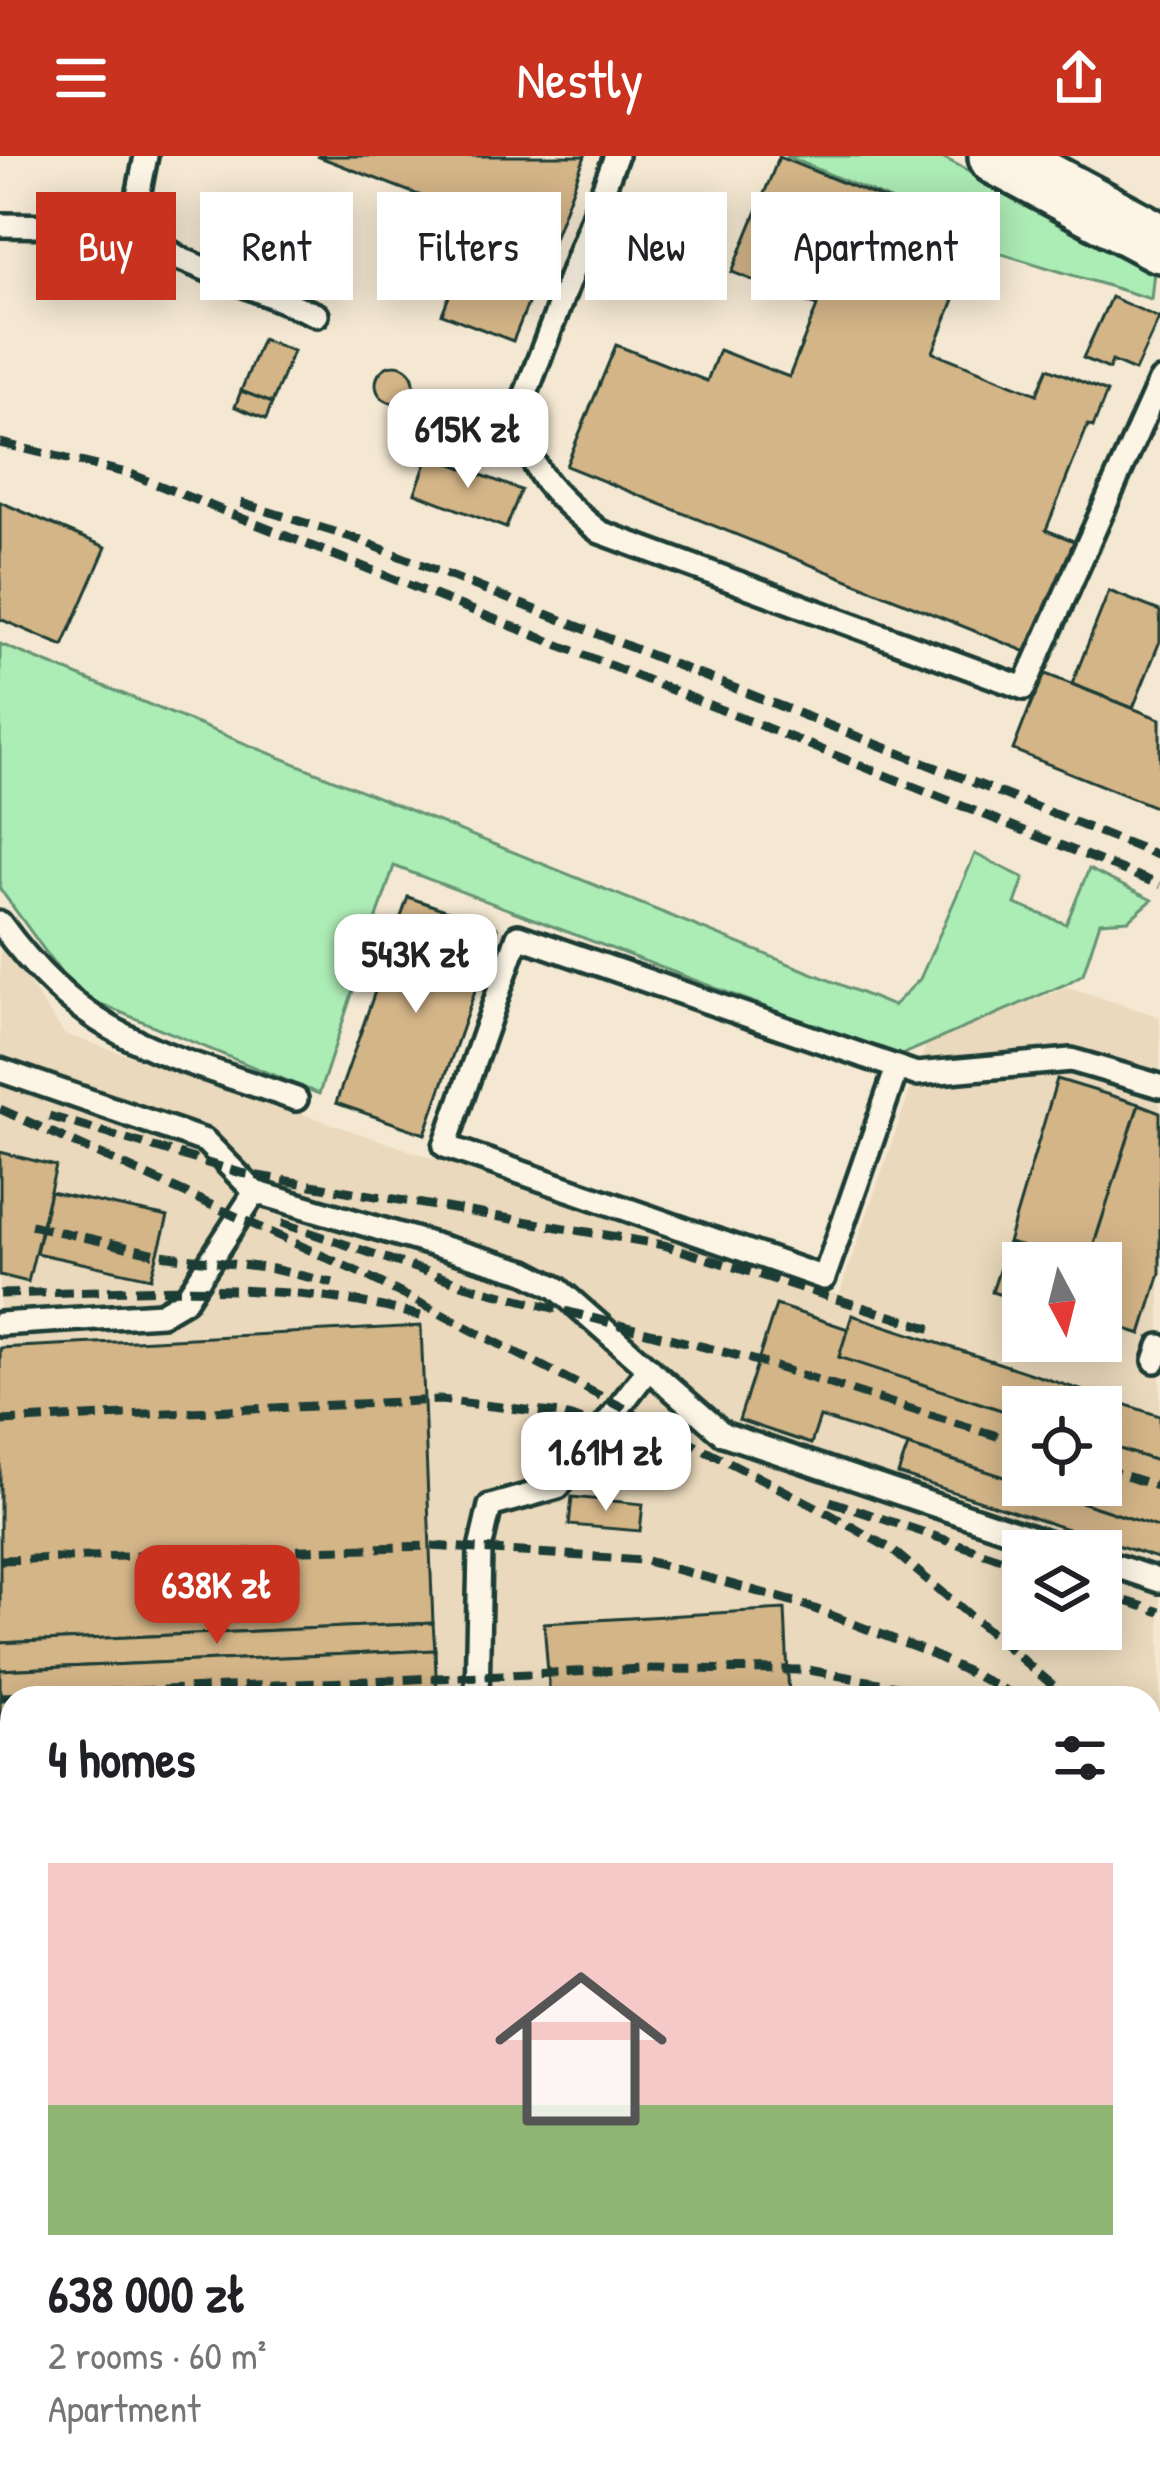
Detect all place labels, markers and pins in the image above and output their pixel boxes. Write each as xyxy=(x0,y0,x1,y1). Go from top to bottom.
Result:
pin: 615K zł xyxy=(357,389,579,491)
pin: 543K zł xyxy=(305,914,527,1016)
pin: 1.61M zł xyxy=(482,1412,730,1514)
pin: 638K zł xyxy=(106,1545,328,1647)

